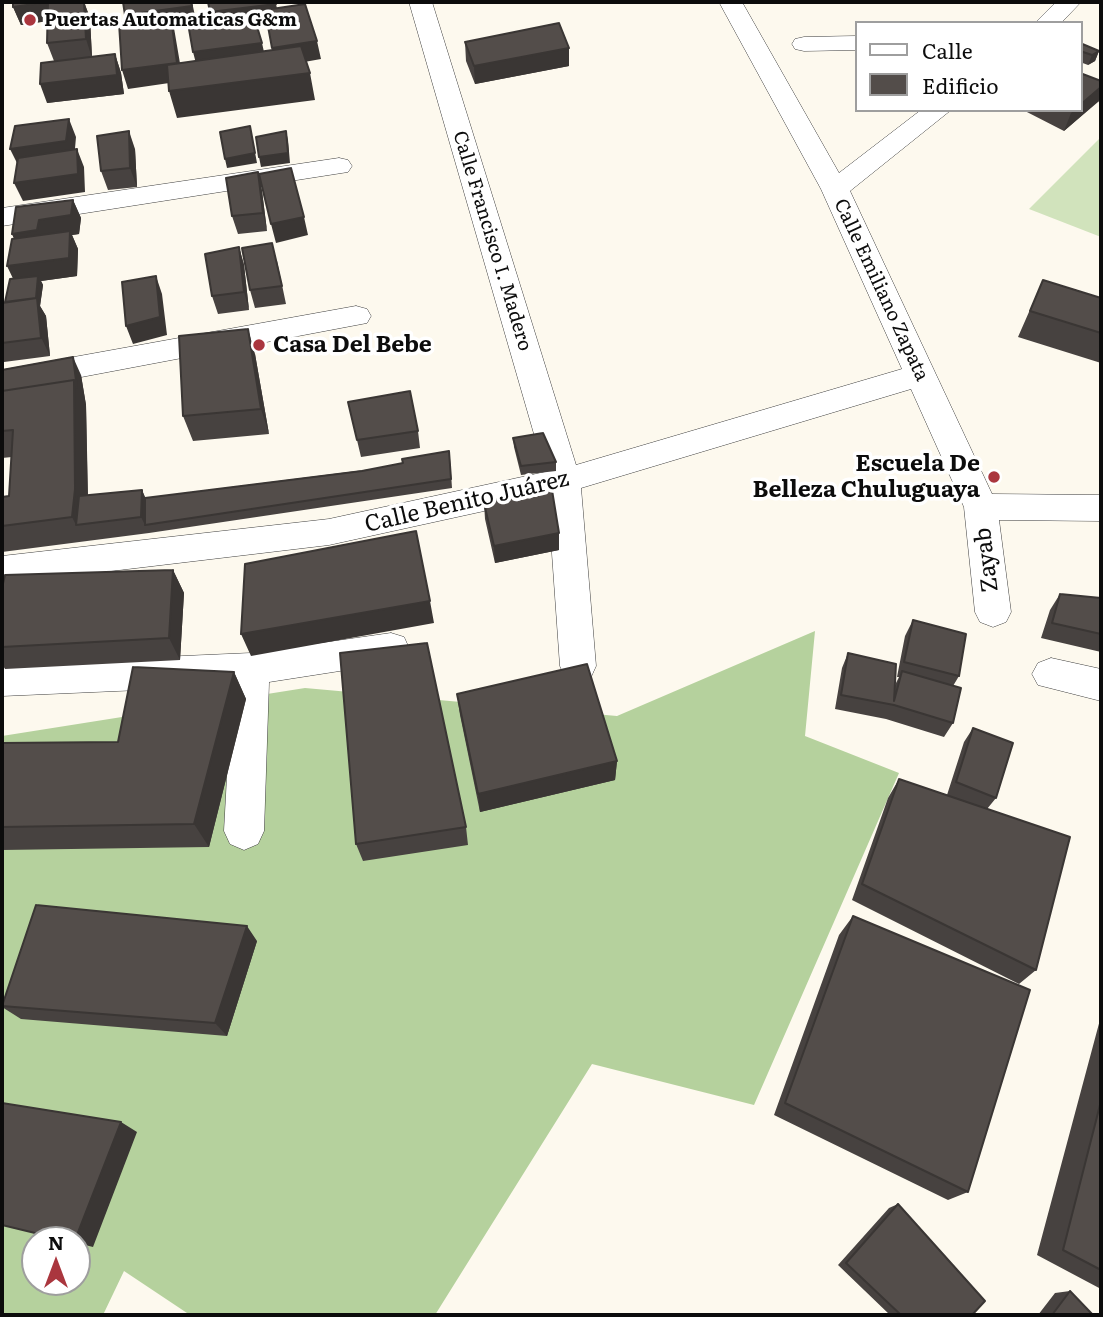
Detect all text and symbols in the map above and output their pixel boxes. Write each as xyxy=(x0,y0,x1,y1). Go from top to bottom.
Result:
place label: Puertas Automaticas G&m xyxy=(44,9,297,31)
marker: Puertas Automaticas G&m xyxy=(22,12,38,28)
legend xyxy=(855,21,1082,112)
text: Calle xyxy=(922,34,973,65)
text: Edificio xyxy=(922,69,998,100)
street label: Calle Francisco I. Madero xyxy=(448,128,536,354)
street label: Calle Emiliano Zapata xyxy=(829,195,933,385)
place label: Casa Del Bebe xyxy=(273,331,432,359)
marker: Casa Del Bebe xyxy=(251,337,267,353)
place label: Escuela De Belleza Chuluguaya xyxy=(753,450,980,504)
street label: Calle Benito Juárez xyxy=(362,465,572,539)
marker: Escuela De Belleza Chuluguaya xyxy=(986,469,1002,485)
street label: Zayab xyxy=(969,526,1005,594)
north arrow xyxy=(21,1226,91,1296)
text: N xyxy=(48,1228,64,1256)

